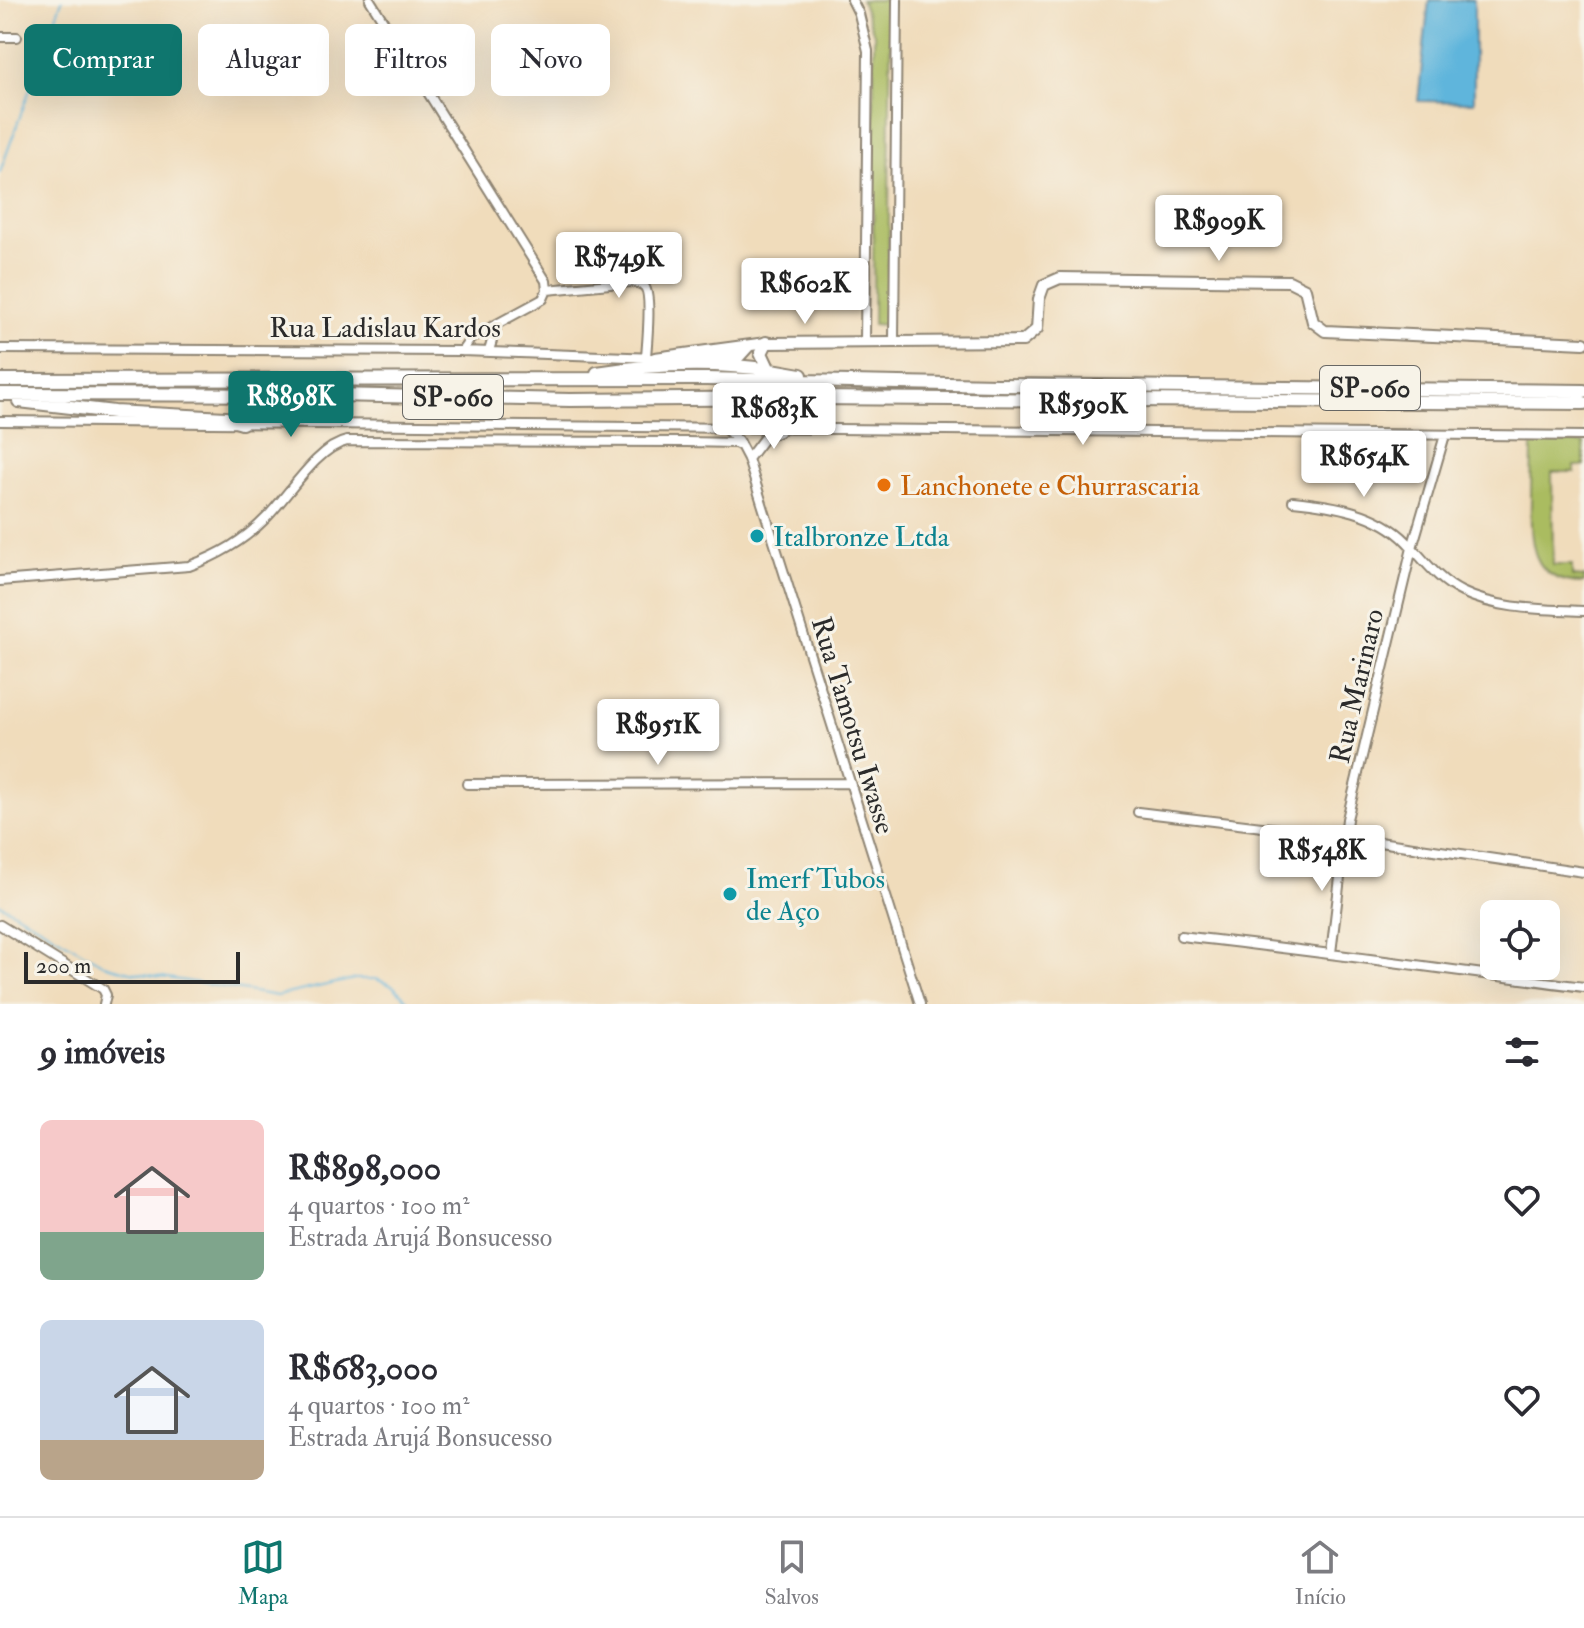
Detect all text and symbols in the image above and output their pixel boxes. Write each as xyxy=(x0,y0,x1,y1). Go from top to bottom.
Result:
chip: Comprar xyxy=(24,24,182,96)
chip: Alugar xyxy=(198,24,329,96)
chip: Filtros xyxy=(345,24,475,96)
chip: Novo xyxy=(491,24,610,96)
pin: R$909K xyxy=(1154,195,1284,263)
text: R$909K xyxy=(1173,205,1265,237)
pin: R$749K xyxy=(554,232,684,300)
text: R$749K xyxy=(574,242,664,274)
pin: R$602K xyxy=(740,258,870,326)
text: R$602K xyxy=(759,268,851,300)
street label: Rua Ladislau Kardos xyxy=(269,311,501,346)
road number: SP-060 xyxy=(1320,366,1420,410)
pin: R$898K xyxy=(226,371,356,439)
road number: SP-060 xyxy=(403,375,503,419)
pin: R$590K xyxy=(1018,379,1148,447)
text: R$898K xyxy=(246,381,336,413)
pin: R$683K xyxy=(709,383,839,451)
text: R$590K xyxy=(1038,389,1128,421)
text: R$683K xyxy=(731,393,817,425)
pin: R$654K xyxy=(1299,431,1429,499)
text: R$654K xyxy=(1319,441,1409,473)
place label: Lanchonete e Churrascaria xyxy=(900,469,1200,504)
marker: Lanchonete e Churrascaria xyxy=(875,476,893,494)
place label: Italbronze Ltda xyxy=(773,520,950,555)
marker: Italbronze Ltda xyxy=(748,527,766,545)
street label: Rua Marinaro xyxy=(1323,606,1392,767)
street label: Rua Tamotsu Iwasse xyxy=(803,613,902,839)
pin: R$951K xyxy=(593,699,723,767)
text: R$951K xyxy=(615,709,701,741)
pin: R$548K xyxy=(1257,825,1387,893)
text: R$548K xyxy=(1278,835,1366,867)
place label: Imerf Tubos de Aço xyxy=(746,862,885,929)
marker: Imerf Tubos de Aço xyxy=(721,885,739,903)
map controls xyxy=(1480,900,1560,980)
button: locate xyxy=(1480,900,1560,980)
scale bar xyxy=(24,948,240,984)
text: 200 m xyxy=(36,952,91,980)
icon: filters xyxy=(1500,1030,1544,1074)
text: 9 imóveis xyxy=(40,1031,165,1074)
text: R$898,000 xyxy=(288,1147,441,1190)
icon: home xyxy=(104,1152,200,1248)
icon: heart xyxy=(1500,1178,1544,1222)
text: 4 quartos · 100 m² xyxy=(288,1190,469,1222)
text: Estrada Arujá Bonsucesso xyxy=(288,1222,552,1254)
text: R$683,000 xyxy=(288,1347,438,1390)
icon: home xyxy=(104,1352,200,1448)
icon: heart xyxy=(1500,1378,1544,1422)
text: 4 quartos · 100 m² xyxy=(288,1390,469,1422)
text: Estrada Arujá Bonsucesso xyxy=(288,1422,552,1454)
tab: Mapa xyxy=(238,1535,288,1611)
tab: Salvos xyxy=(764,1535,819,1611)
tab: Início xyxy=(1295,1535,1346,1611)

